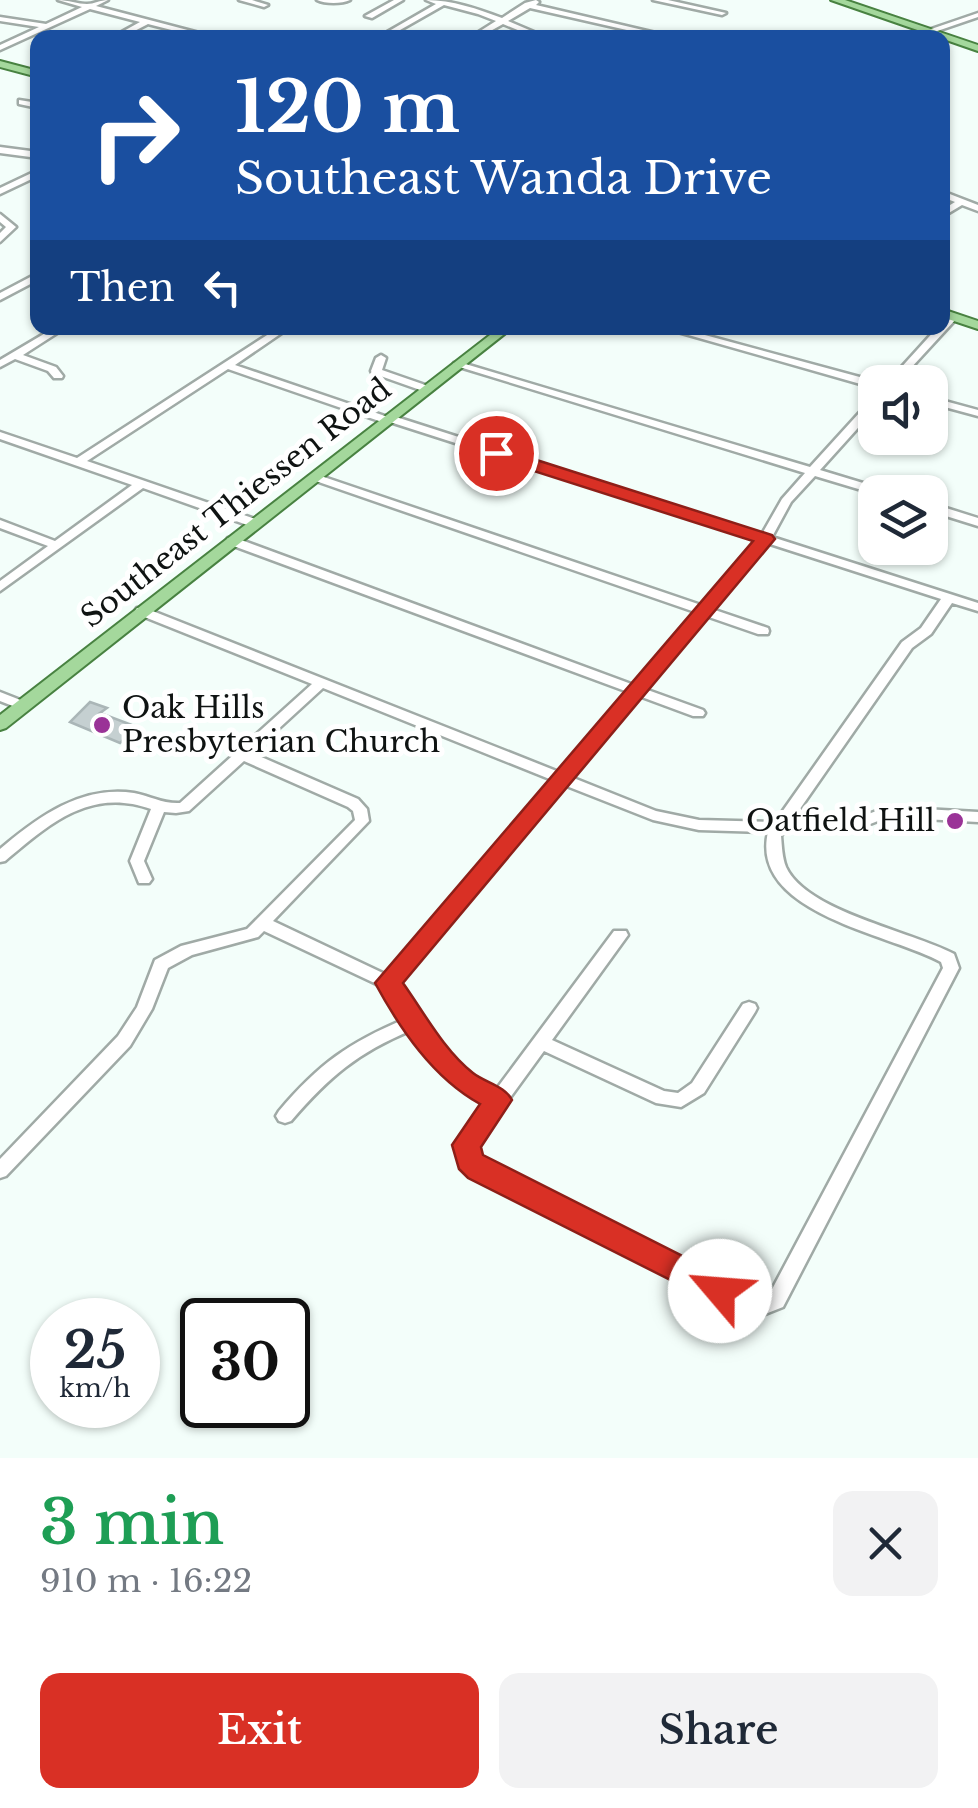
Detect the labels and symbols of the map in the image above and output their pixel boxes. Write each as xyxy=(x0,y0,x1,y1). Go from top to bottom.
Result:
street label: Southeast Thiessen Road xyxy=(73,370,398,635)
pin xyxy=(454,411,539,496)
place label: Oak Hills Presbyterian Church xyxy=(122,689,440,760)
marker: Oak Hills Presbyterian Church xyxy=(91,714,113,736)
place label: Oatfield Hill xyxy=(746,802,935,839)
marker: Oatfield Hill xyxy=(944,810,966,832)
position arrow xyxy=(668,1239,772,1343)
speed limit sign: 30 xyxy=(180,1298,310,1428)

